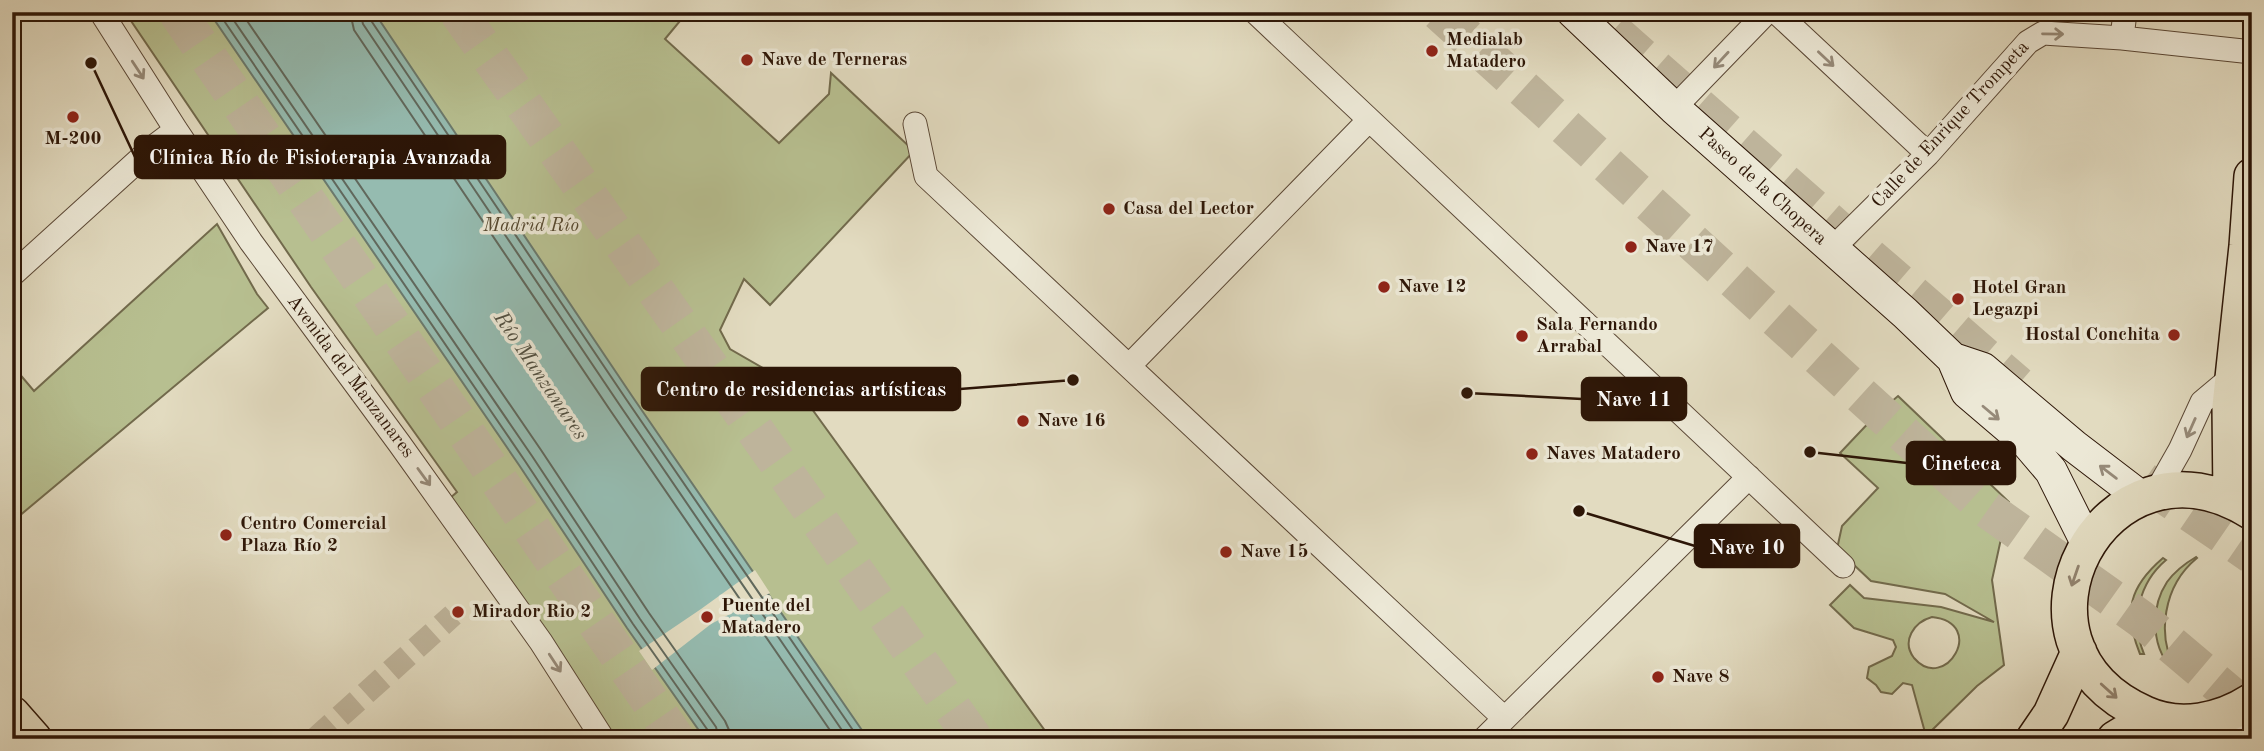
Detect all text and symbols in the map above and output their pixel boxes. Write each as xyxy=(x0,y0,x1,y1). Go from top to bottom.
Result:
one-way arrow xyxy=(2041,27,2064,41)
place label: Medialab Matadero xyxy=(1446,31,1526,72)
street label: Calle de Enrique Trompeta xyxy=(1869,37,2034,212)
marker: Medialab Matadero xyxy=(1424,43,1440,59)
place label: Nave de Terneras xyxy=(761,51,907,70)
one-way arrow xyxy=(1817,51,1835,67)
marker: Nave de Terneras xyxy=(739,52,755,68)
one-way arrow xyxy=(1712,52,1729,69)
one-way arrow xyxy=(131,59,145,79)
marker: M-200 xyxy=(65,109,81,125)
street label: Paseo de la Chopera xyxy=(1694,125,1830,250)
place label: M-200 xyxy=(44,130,102,149)
callout: Clínica Río de Fisioterapia Avanzada xyxy=(135,136,505,178)
text: Clínica Río de Fisioterapia Avanzada xyxy=(149,148,492,169)
place label: Casa del Lector xyxy=(1123,200,1254,219)
marker: Casa del Lector xyxy=(1101,201,1117,217)
park label: Madrid Río xyxy=(482,217,579,236)
place label: Nave 17 xyxy=(1645,238,1714,257)
marker: Nave 17 xyxy=(1623,239,1639,255)
place label: Nave 12 xyxy=(1398,278,1467,297)
marker: Nave 12 xyxy=(1376,279,1392,295)
place label: Hotel Gran Legazpi xyxy=(1972,279,2066,320)
marker: Hotel Gran Legazpi xyxy=(1950,291,1966,307)
street label: Avenida del Manzanares xyxy=(283,292,417,462)
water label: Río Manzanares xyxy=(489,307,591,444)
place label: Sala Fernando Arrabal xyxy=(1536,316,1658,357)
place label: Hostal Conchita xyxy=(2024,326,2160,345)
marker: Hostal Conchita xyxy=(2166,327,2182,343)
marker: Sala Fernando Arrabal xyxy=(1514,328,1530,344)
callout: Centro de residencias artísticas xyxy=(642,368,960,410)
callout: Nave 11 xyxy=(1582,378,1686,420)
text: Centro de residencias artísticas xyxy=(656,380,946,401)
text: Nave 11 xyxy=(1596,390,1672,411)
one-way arrow xyxy=(1982,405,2000,421)
place label: Nave 16 xyxy=(1037,412,1106,431)
marker: Nave 16 xyxy=(1015,413,1031,429)
one-way arrow xyxy=(2184,416,2197,438)
callout: Cineteca xyxy=(1907,442,2015,484)
place label: Naves Matadero xyxy=(1546,445,1681,464)
marker: Naves Matadero xyxy=(1524,446,1540,462)
text: Cineteca xyxy=(1921,454,2001,475)
one-way arrow xyxy=(2099,465,2118,480)
one-way arrow xyxy=(417,467,431,486)
place label: Centro Comercial Plaza Río 2 xyxy=(240,515,387,556)
callout: Nave 10 xyxy=(1695,525,1799,567)
marker: Centro Comercial Plaza Río 2 xyxy=(218,527,234,543)
text: Nave 10 xyxy=(1709,538,1785,559)
place label: Nave 15 xyxy=(1240,543,1309,562)
marker: Nave 15 xyxy=(1218,544,1234,560)
one-way arrow xyxy=(2067,564,2080,586)
place label: Puente del Matadero xyxy=(721,597,811,638)
place label: Mirador Rio 2 xyxy=(472,603,591,622)
marker: Mirador Rio 2 xyxy=(450,604,466,620)
marker: Puente del Matadero xyxy=(699,609,715,625)
one-way arrow xyxy=(548,653,562,672)
place label: Nave 8 xyxy=(1672,668,1730,687)
marker: Nave 8 xyxy=(1650,669,1666,685)
one-way arrow xyxy=(2100,683,2118,699)

